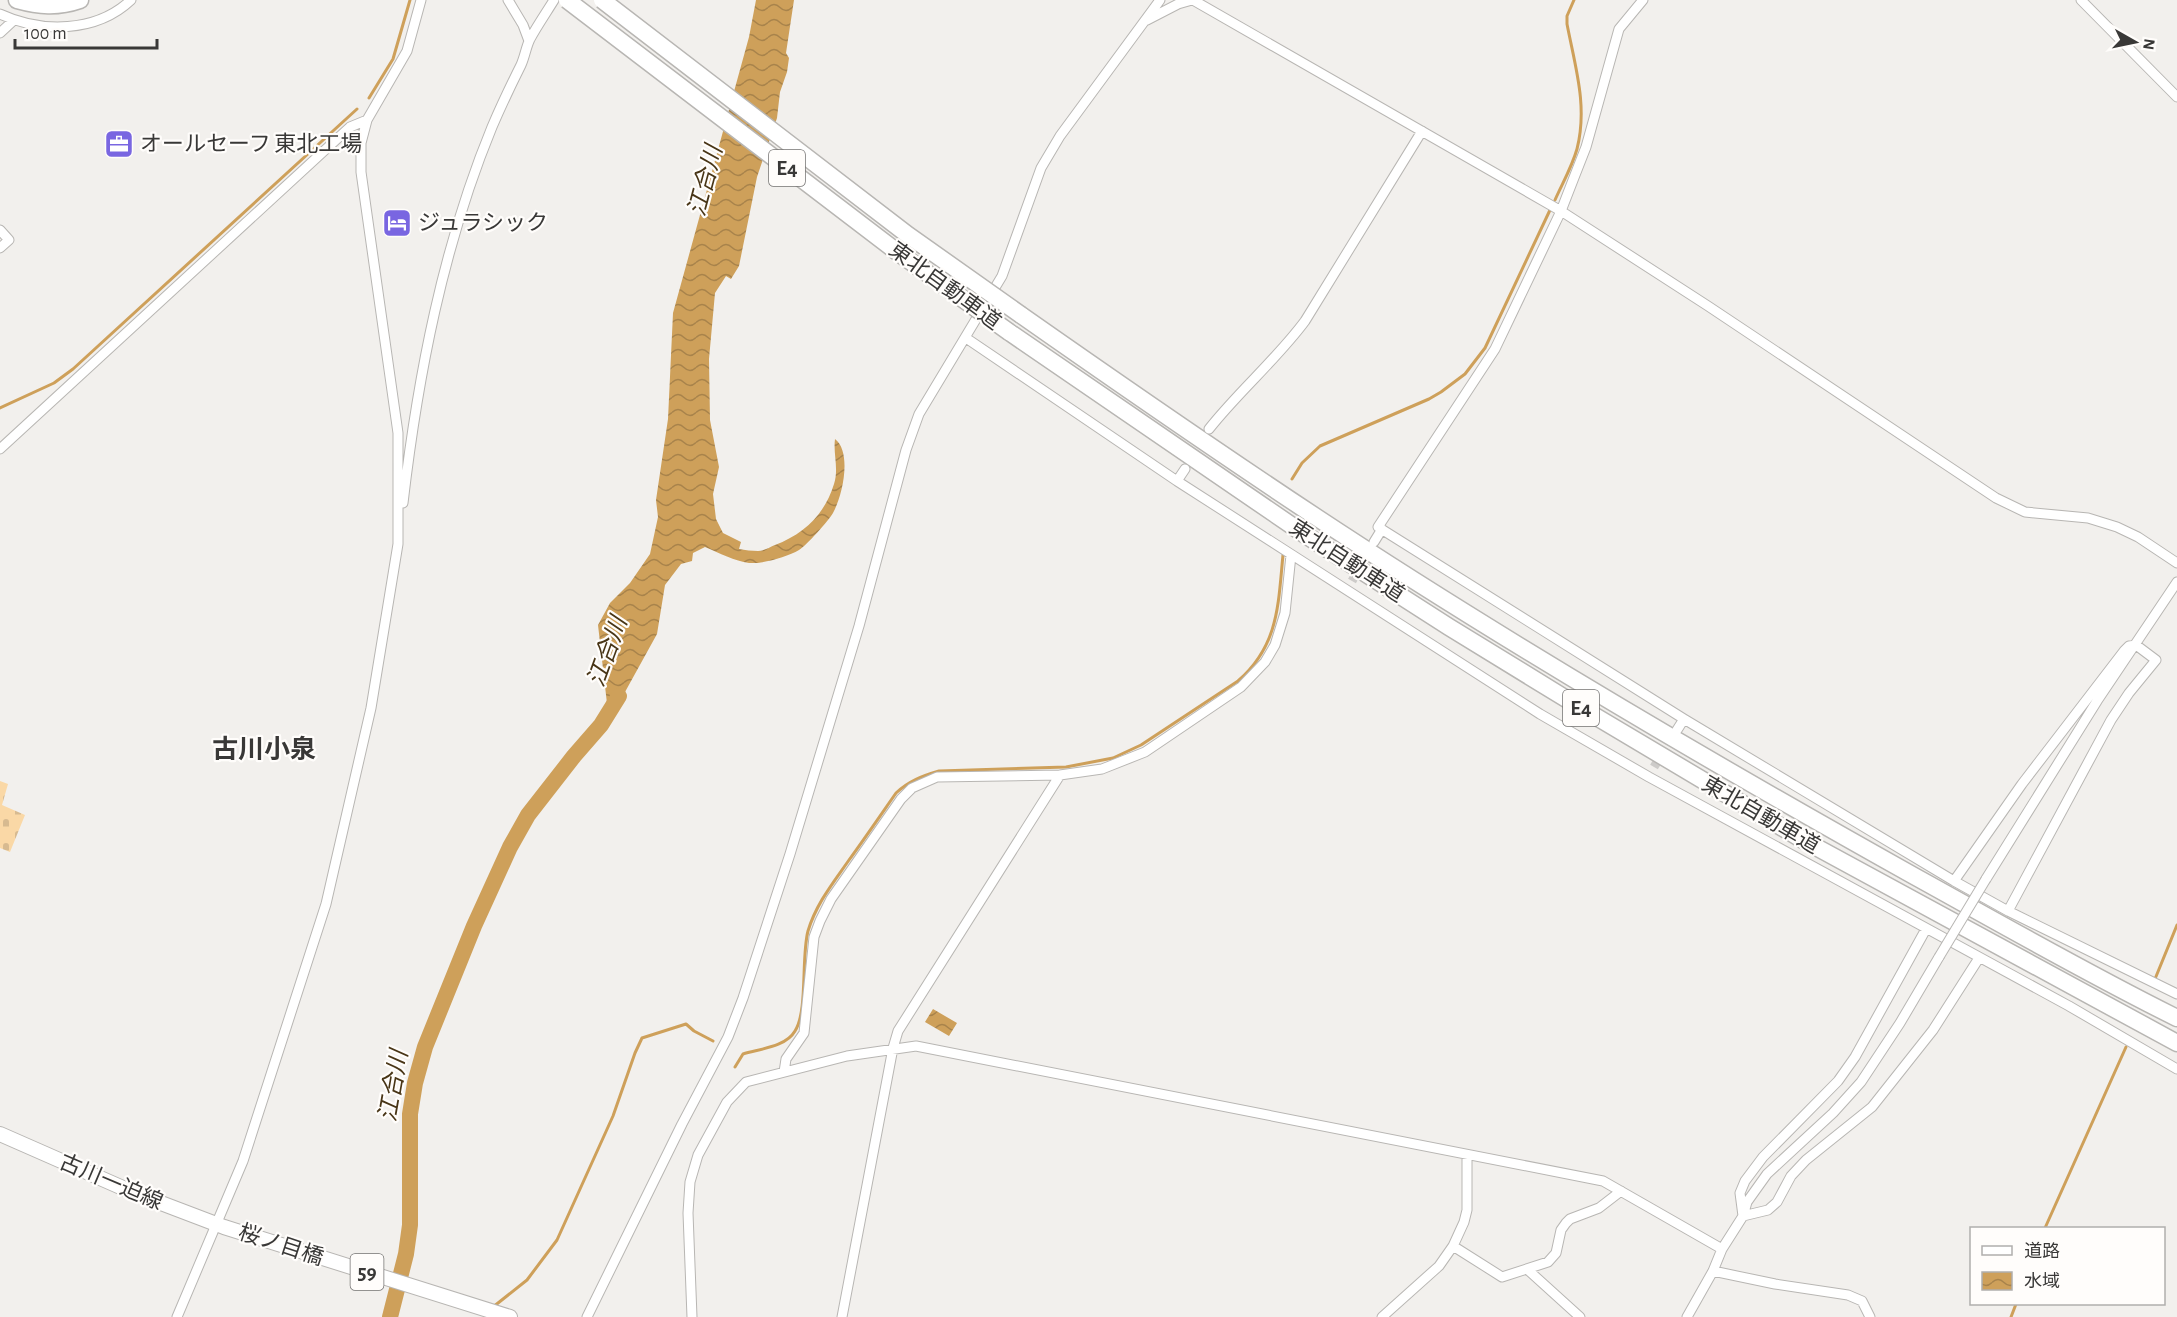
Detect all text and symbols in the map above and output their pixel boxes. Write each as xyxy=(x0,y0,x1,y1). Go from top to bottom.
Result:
scale bar xyxy=(15,12,158,50)
north arrow xyxy=(2105,12,2165,72)
text: 100 m xyxy=(24,25,67,43)
text: N xyxy=(2140,37,2158,51)
office icon: オールセーフ 東北工場 xyxy=(103,128,135,160)
place label: オールセーフ 東北工場 xyxy=(140,132,362,155)
water label: 江合川 xyxy=(683,140,728,219)
road number: E4 xyxy=(769,150,805,186)
hotel icon: ジュラシック xyxy=(381,207,413,239)
place label: ジュラシック xyxy=(418,212,548,234)
street label: 東北自動車道 xyxy=(885,237,1005,334)
street label: 東北自動車道 xyxy=(1286,515,1409,606)
water label: 江合川 xyxy=(583,611,633,690)
road number: E4 xyxy=(1563,690,1599,726)
district label: 古川小泉 xyxy=(212,735,316,763)
street label: 東北自動車道 xyxy=(1698,772,1824,858)
water label: 江合川 xyxy=(374,1045,413,1124)
street label: 古川一迫線 xyxy=(56,1149,166,1214)
street label: 桜ノ目橋 xyxy=(236,1220,327,1269)
legend xyxy=(1970,1227,2165,1305)
text: 道路 xyxy=(2024,1241,2060,1261)
road number: 59 xyxy=(350,1254,384,1290)
text: 水域 xyxy=(2024,1272,2060,1291)

